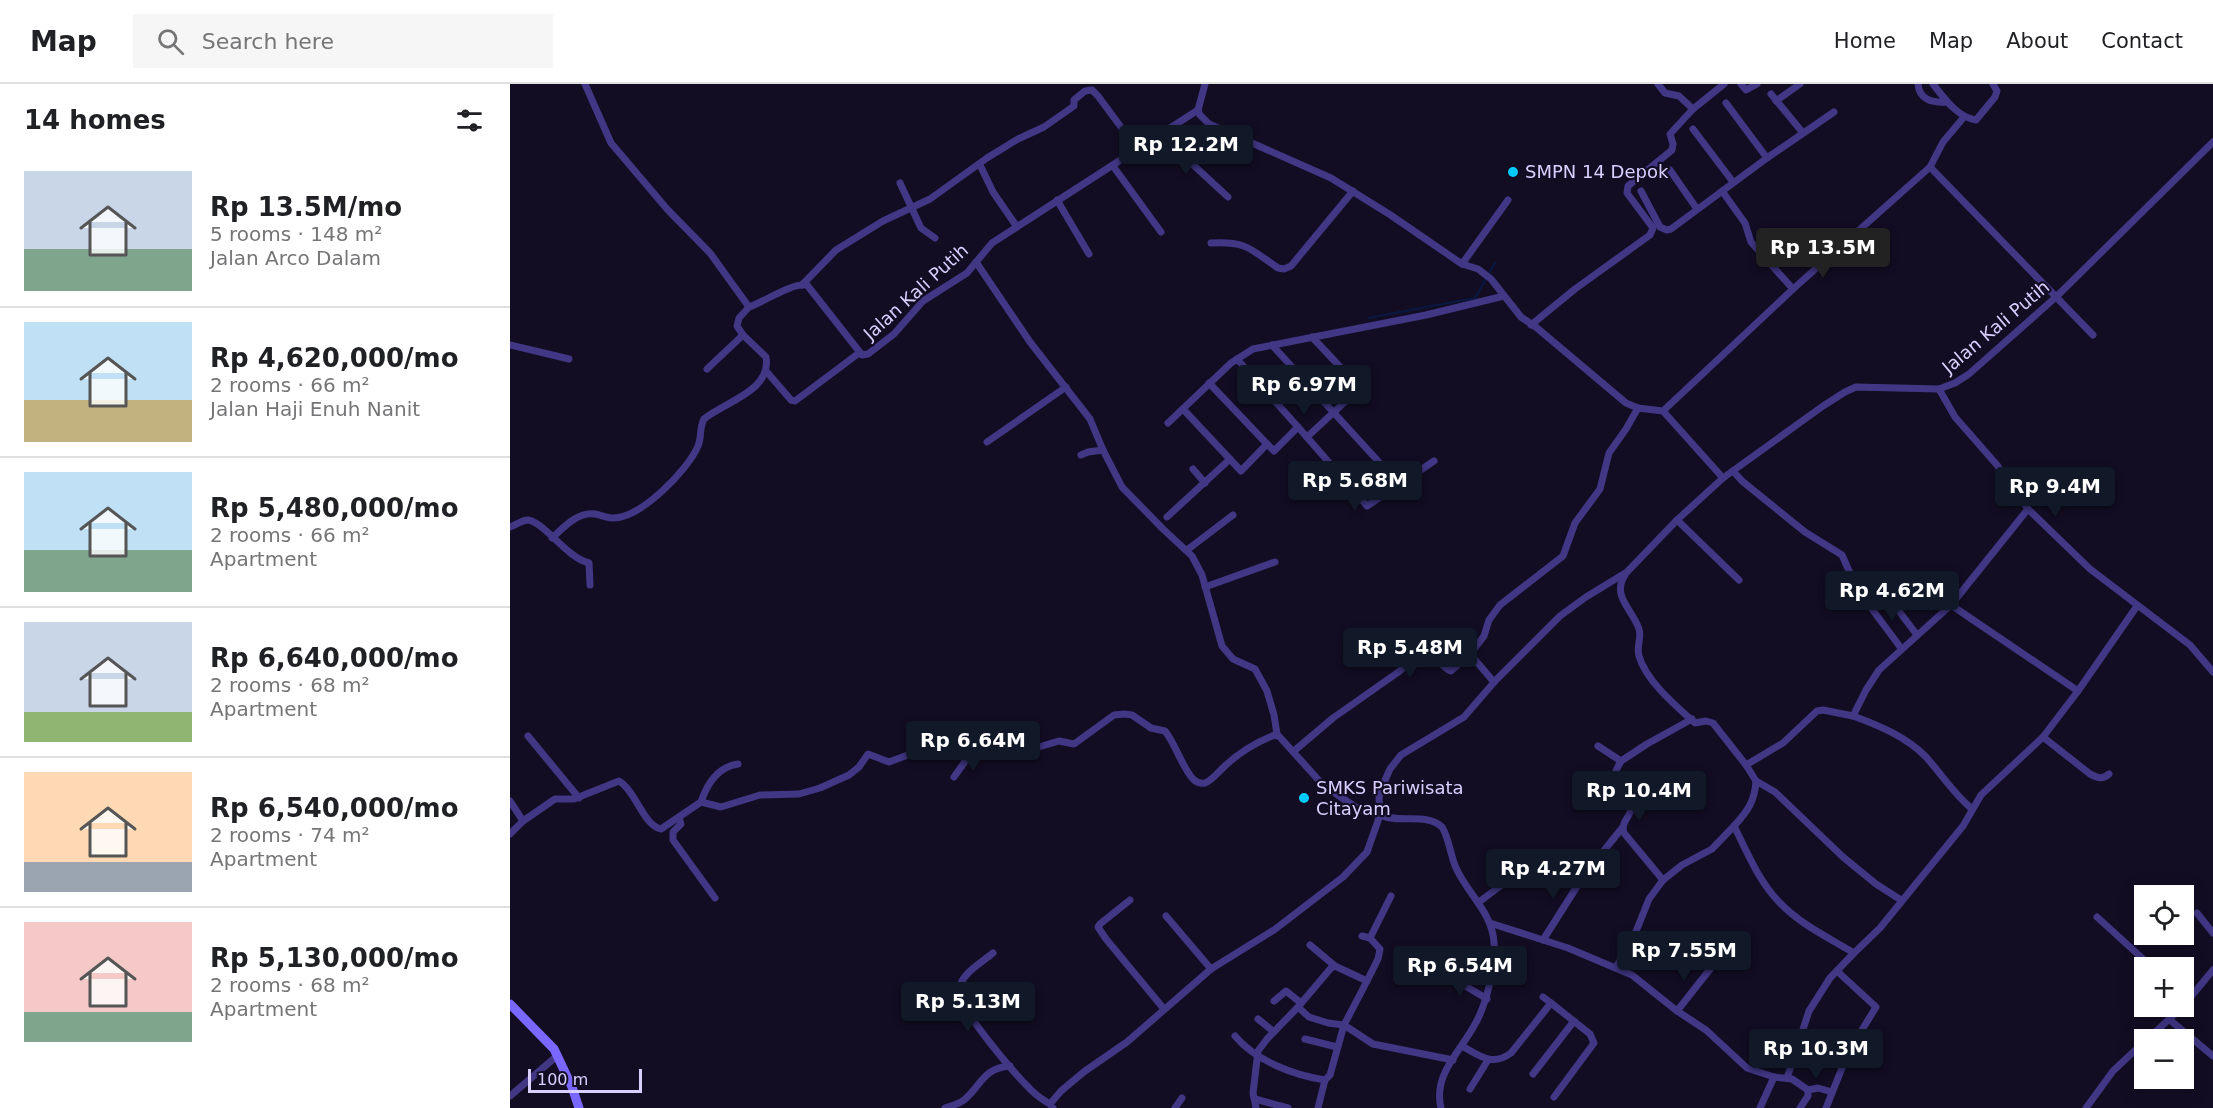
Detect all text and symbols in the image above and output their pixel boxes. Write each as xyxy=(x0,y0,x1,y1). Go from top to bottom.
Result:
search box xyxy=(133,14,553,68)
text: Map xyxy=(30,25,97,58)
icon: search xyxy=(154,25,187,58)
text: Search here xyxy=(202,29,334,54)
text: Home xyxy=(1834,29,1896,53)
text: Map xyxy=(1929,29,1973,53)
text: About xyxy=(2006,29,2068,53)
text: Contact xyxy=(2101,29,2183,53)
icon: filters xyxy=(453,104,486,137)
text: 14 homes xyxy=(24,105,166,135)
pin: Rp 12.2M xyxy=(1124,125,1248,176)
text: Rp 12.2M xyxy=(1133,132,1239,156)
place label: SMPN 14 Depok xyxy=(1525,161,1669,182)
marker: SMPN 14 Depok xyxy=(1506,165,1520,179)
text: Rp 13.5M/mo xyxy=(210,192,402,222)
icon: home xyxy=(72,195,144,267)
text: 5 rooms · 148 m² xyxy=(210,222,382,246)
pin: Rp 13.5M xyxy=(1761,228,1885,279)
text: Rp 13.5M xyxy=(1770,235,1876,259)
street label: Jalan Kali Putih xyxy=(858,239,972,345)
text: Jalan Arco Dalam xyxy=(210,246,381,270)
street label: Jalan Kali Putih xyxy=(1937,276,2053,378)
text: Rp 4,620,000/mo xyxy=(210,343,459,373)
icon: home xyxy=(72,346,144,418)
pin: Rp 6.97M xyxy=(1242,365,1366,416)
text: Rp 6.97M xyxy=(1251,372,1357,396)
text: 2 rooms · 66 m² xyxy=(210,373,370,397)
text: Jalan Haji Enuh Nanit xyxy=(210,397,420,421)
pin: Rp 5.68M xyxy=(1293,461,1417,512)
pin: Rp 9.4M xyxy=(2000,467,2110,518)
text: Rp 5.68M xyxy=(1302,468,1408,492)
text: Rp 9.4M xyxy=(2009,474,2101,498)
text: Rp 5,480,000/mo xyxy=(210,493,459,523)
icon: home xyxy=(72,496,144,568)
text: 2 rooms · 66 m² xyxy=(210,523,370,547)
text: Apartment xyxy=(210,547,317,571)
pin: Rp 4.62M xyxy=(1830,571,1954,622)
text: Rp 4.62M xyxy=(1839,578,1945,602)
pin: Rp 5.48M xyxy=(1348,628,1472,679)
text: Rp 5.48M xyxy=(1357,635,1463,659)
text: Rp 6,640,000/mo xyxy=(210,643,459,673)
icon: home xyxy=(72,646,144,718)
text: 2 rooms · 68 m² xyxy=(210,673,370,697)
text: Apartment xyxy=(210,697,317,721)
pin: Rp 6.64M xyxy=(911,721,1035,772)
text: Rp 6.64M xyxy=(920,728,1026,752)
pin: Rp 10.4M xyxy=(1577,771,1701,822)
place label: SMKS Pariwisata Citayam xyxy=(1316,777,1464,819)
text: Rp 10.4M xyxy=(1586,778,1692,802)
marker: SMKS Pariwisata Citayam xyxy=(1297,791,1311,805)
text: Rp 6,540,000/mo xyxy=(210,793,459,823)
icon: home xyxy=(72,796,144,868)
text: 2 rooms · 74 m² xyxy=(210,823,370,847)
text: Apartment xyxy=(210,847,317,871)
pin: Rp 4.27M xyxy=(1491,849,1615,900)
text: Rp 4.27M xyxy=(1500,856,1606,880)
map controls xyxy=(2134,885,2194,1089)
button: locate xyxy=(2134,885,2194,945)
pin: Rp 7.55M xyxy=(1622,931,1746,982)
text: Rp 7.55M xyxy=(1631,938,1737,962)
text: Rp 5,130,000/mo xyxy=(210,943,459,973)
icon: home xyxy=(72,946,144,1018)
pin: Rp 6.54M xyxy=(1398,946,1522,997)
text: Rp 6.54M xyxy=(1407,953,1513,977)
button: + xyxy=(2134,957,2194,1017)
text: 2 rooms · 68 m² xyxy=(210,973,370,997)
pin: Rp 5.13M xyxy=(906,982,1030,1033)
text: Rp 5.13M xyxy=(915,989,1021,1013)
text: Apartment xyxy=(210,997,317,1021)
pin: Rp 10.3M xyxy=(1754,1029,1878,1080)
button: − xyxy=(2134,1029,2194,1089)
text: Rp 10.3M xyxy=(1763,1036,1869,1060)
scale bar xyxy=(528,1066,642,1094)
text: 100 m xyxy=(537,1070,588,1089)

